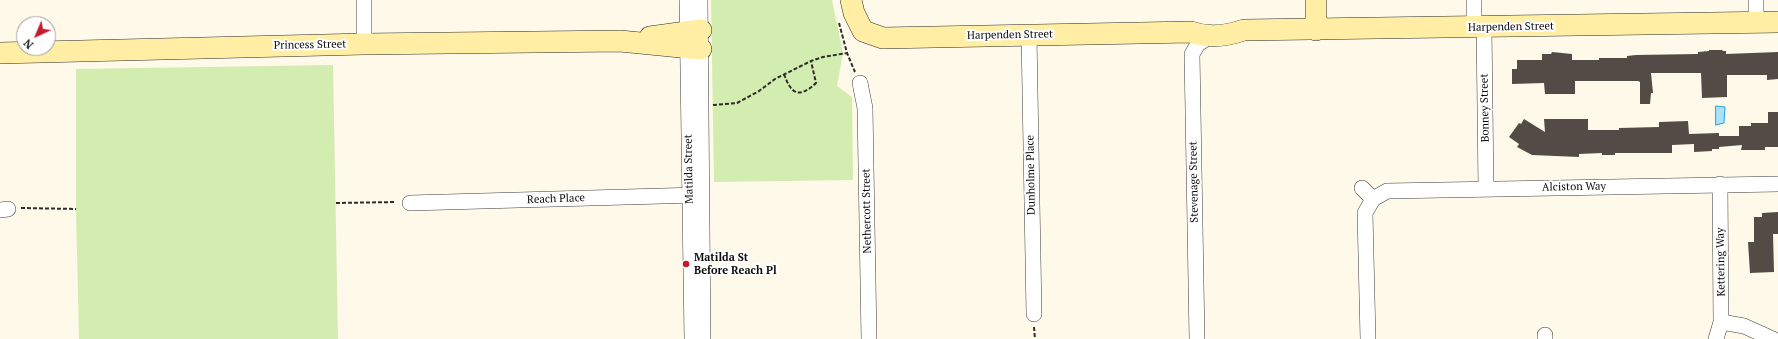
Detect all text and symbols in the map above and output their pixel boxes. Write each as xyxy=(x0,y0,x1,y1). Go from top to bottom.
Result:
north arrow xyxy=(16,16,56,56)
street label: Harpenden Street xyxy=(1468,20,1554,34)
street label: Harpenden Street xyxy=(967,28,1053,42)
text: N xyxy=(20,36,36,52)
street label: Princess Street xyxy=(274,38,346,52)
street label: Bonney Street xyxy=(1478,73,1492,143)
street label: Matilda Street xyxy=(682,134,696,204)
street label: Dunholme Place xyxy=(1024,135,1038,215)
street label: Stevenage Street xyxy=(1187,141,1201,223)
street label: Nethercott Street xyxy=(860,168,874,254)
street label: Alciston Way xyxy=(1542,180,1606,194)
street label: Reach Place xyxy=(527,191,585,207)
street label: Kettering Way xyxy=(1714,227,1728,297)
place label: Matilda St Before Reach Pl xyxy=(694,251,777,277)
marker: Matilda St Before Reach Pl xyxy=(681,259,691,269)

